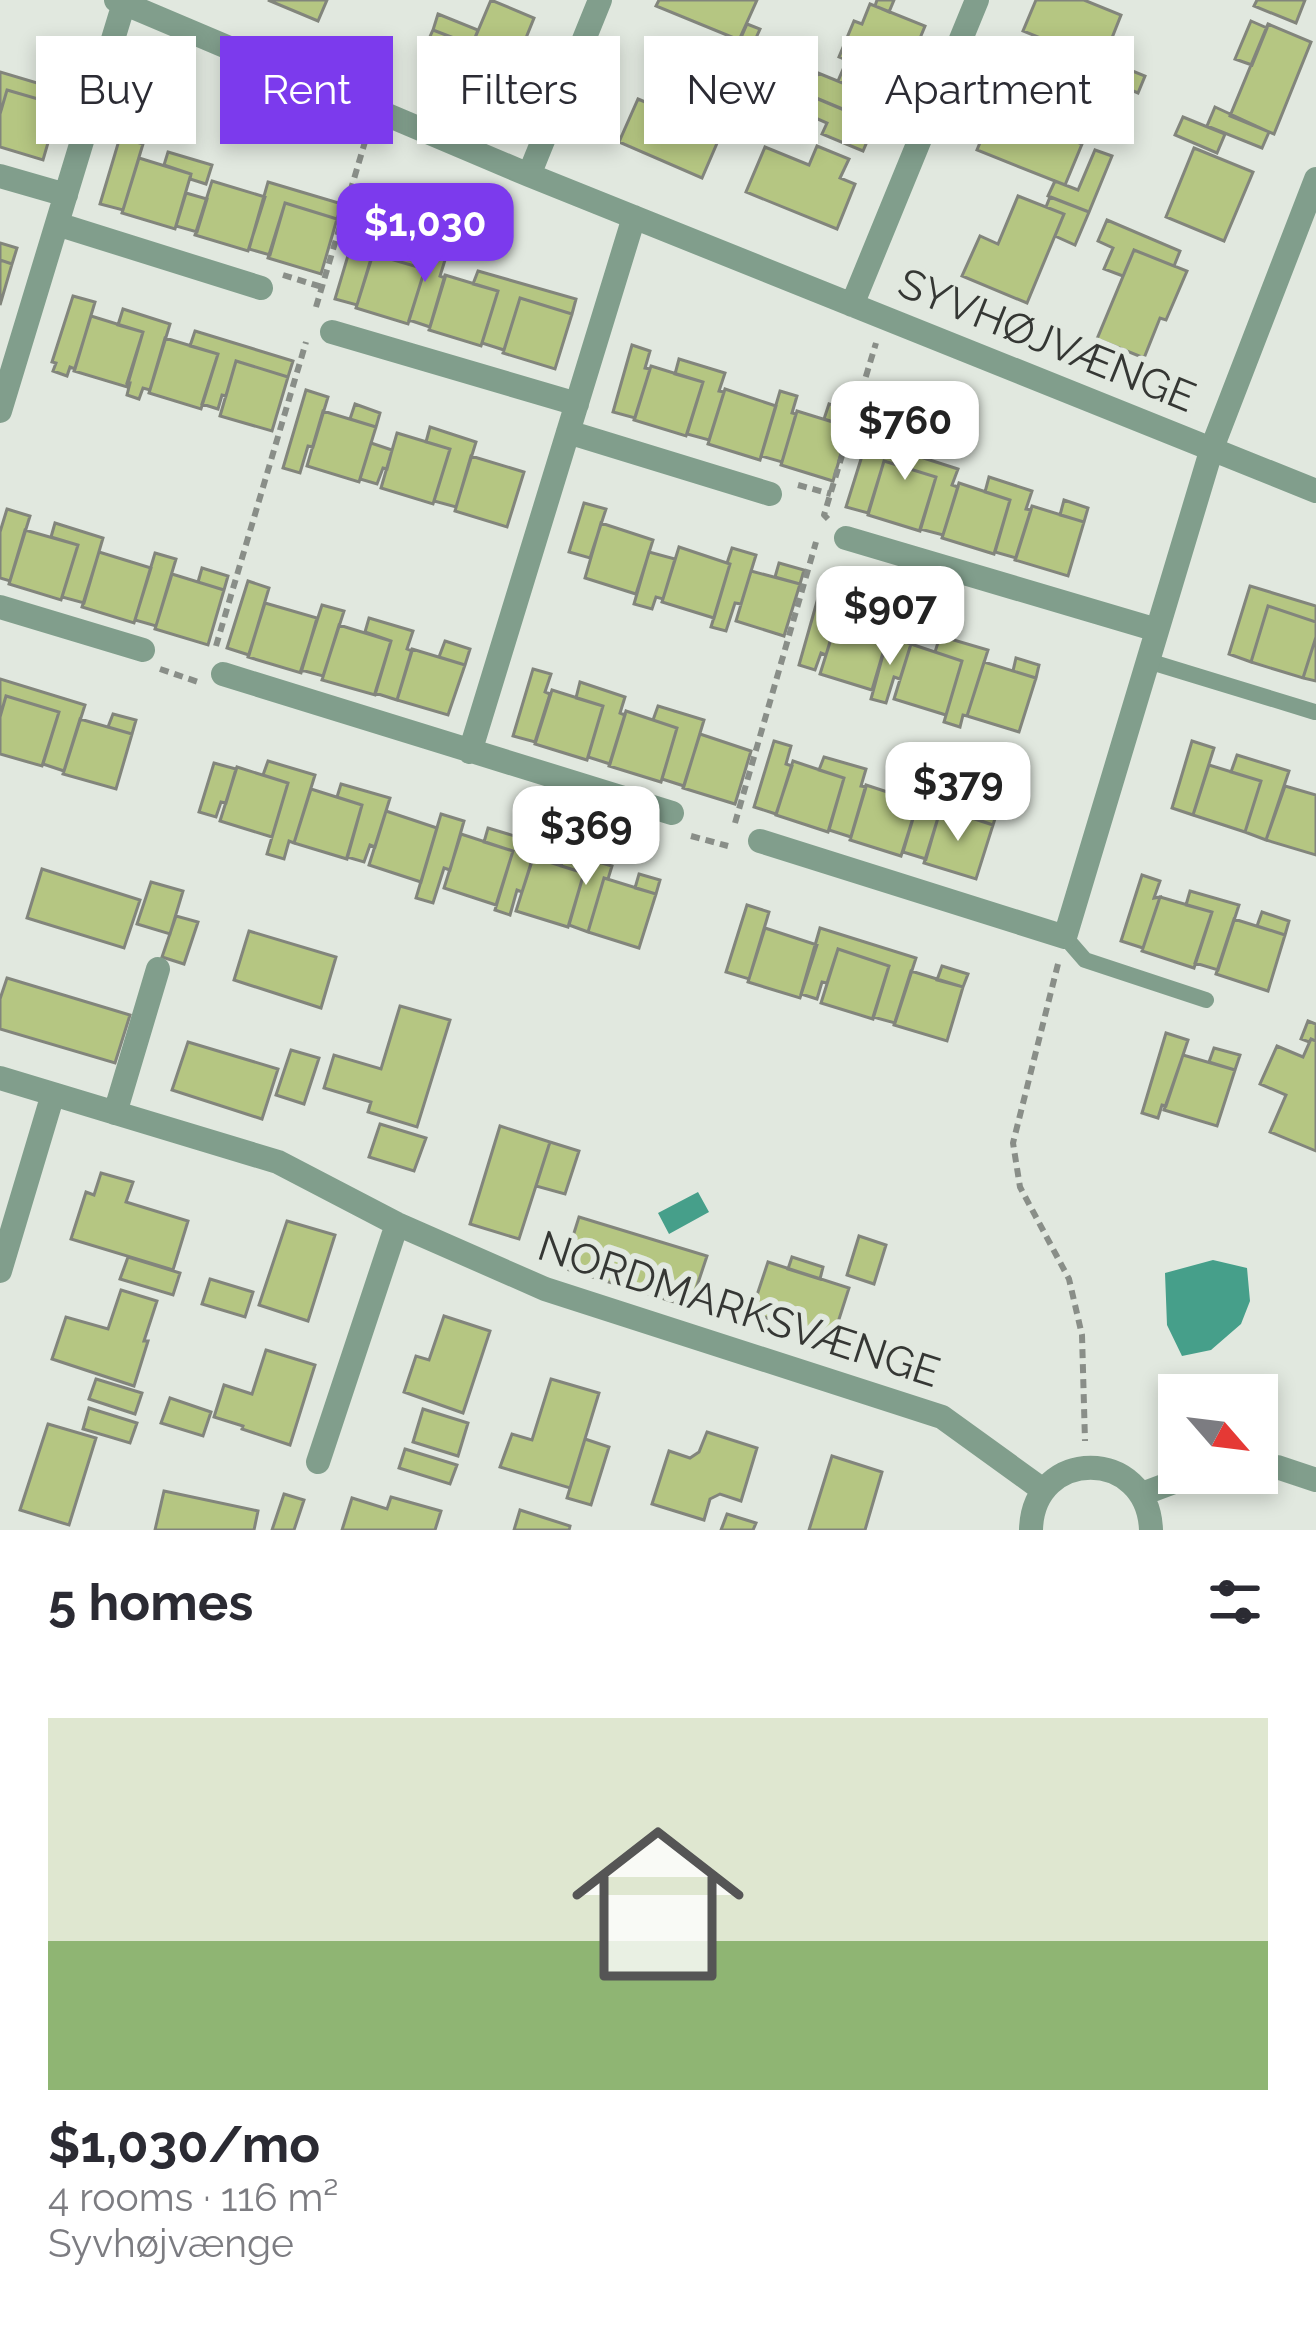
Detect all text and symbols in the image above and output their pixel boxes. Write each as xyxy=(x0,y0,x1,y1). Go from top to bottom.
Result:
chip: Buy xyxy=(36,36,196,144)
chip: Rent xyxy=(220,36,393,144)
chip: Filters xyxy=(417,36,620,144)
chip: New xyxy=(644,36,818,144)
chip: Apartment xyxy=(842,36,1134,144)
pin: $1,030 xyxy=(327,183,523,285)
text: $1,030 xyxy=(364,199,486,245)
street label: SYVHØJVÆNGE xyxy=(891,258,1203,422)
pin: $760 xyxy=(834,381,976,483)
text: $760 xyxy=(858,397,952,443)
pin: $907 xyxy=(819,566,961,668)
text: $907 xyxy=(843,582,937,628)
pin: $379 xyxy=(887,742,1029,844)
text: $379 xyxy=(912,758,1004,804)
pin: $369 xyxy=(515,786,657,888)
text: $369 xyxy=(540,802,632,848)
street label: NORDMARKSVÆNGE xyxy=(532,1221,946,1397)
north arrow xyxy=(1158,1374,1278,1494)
map controls xyxy=(1158,1374,1278,1494)
icon: filters xyxy=(1202,1569,1268,1635)
text: 5 homes xyxy=(48,1572,253,1632)
icon: home xyxy=(550,1796,766,2012)
text: $1,030/mo xyxy=(48,2114,320,2174)
text: 4 rooms · 116 m² xyxy=(48,2174,338,2220)
text: Syvhøjvænge xyxy=(48,2220,294,2266)

